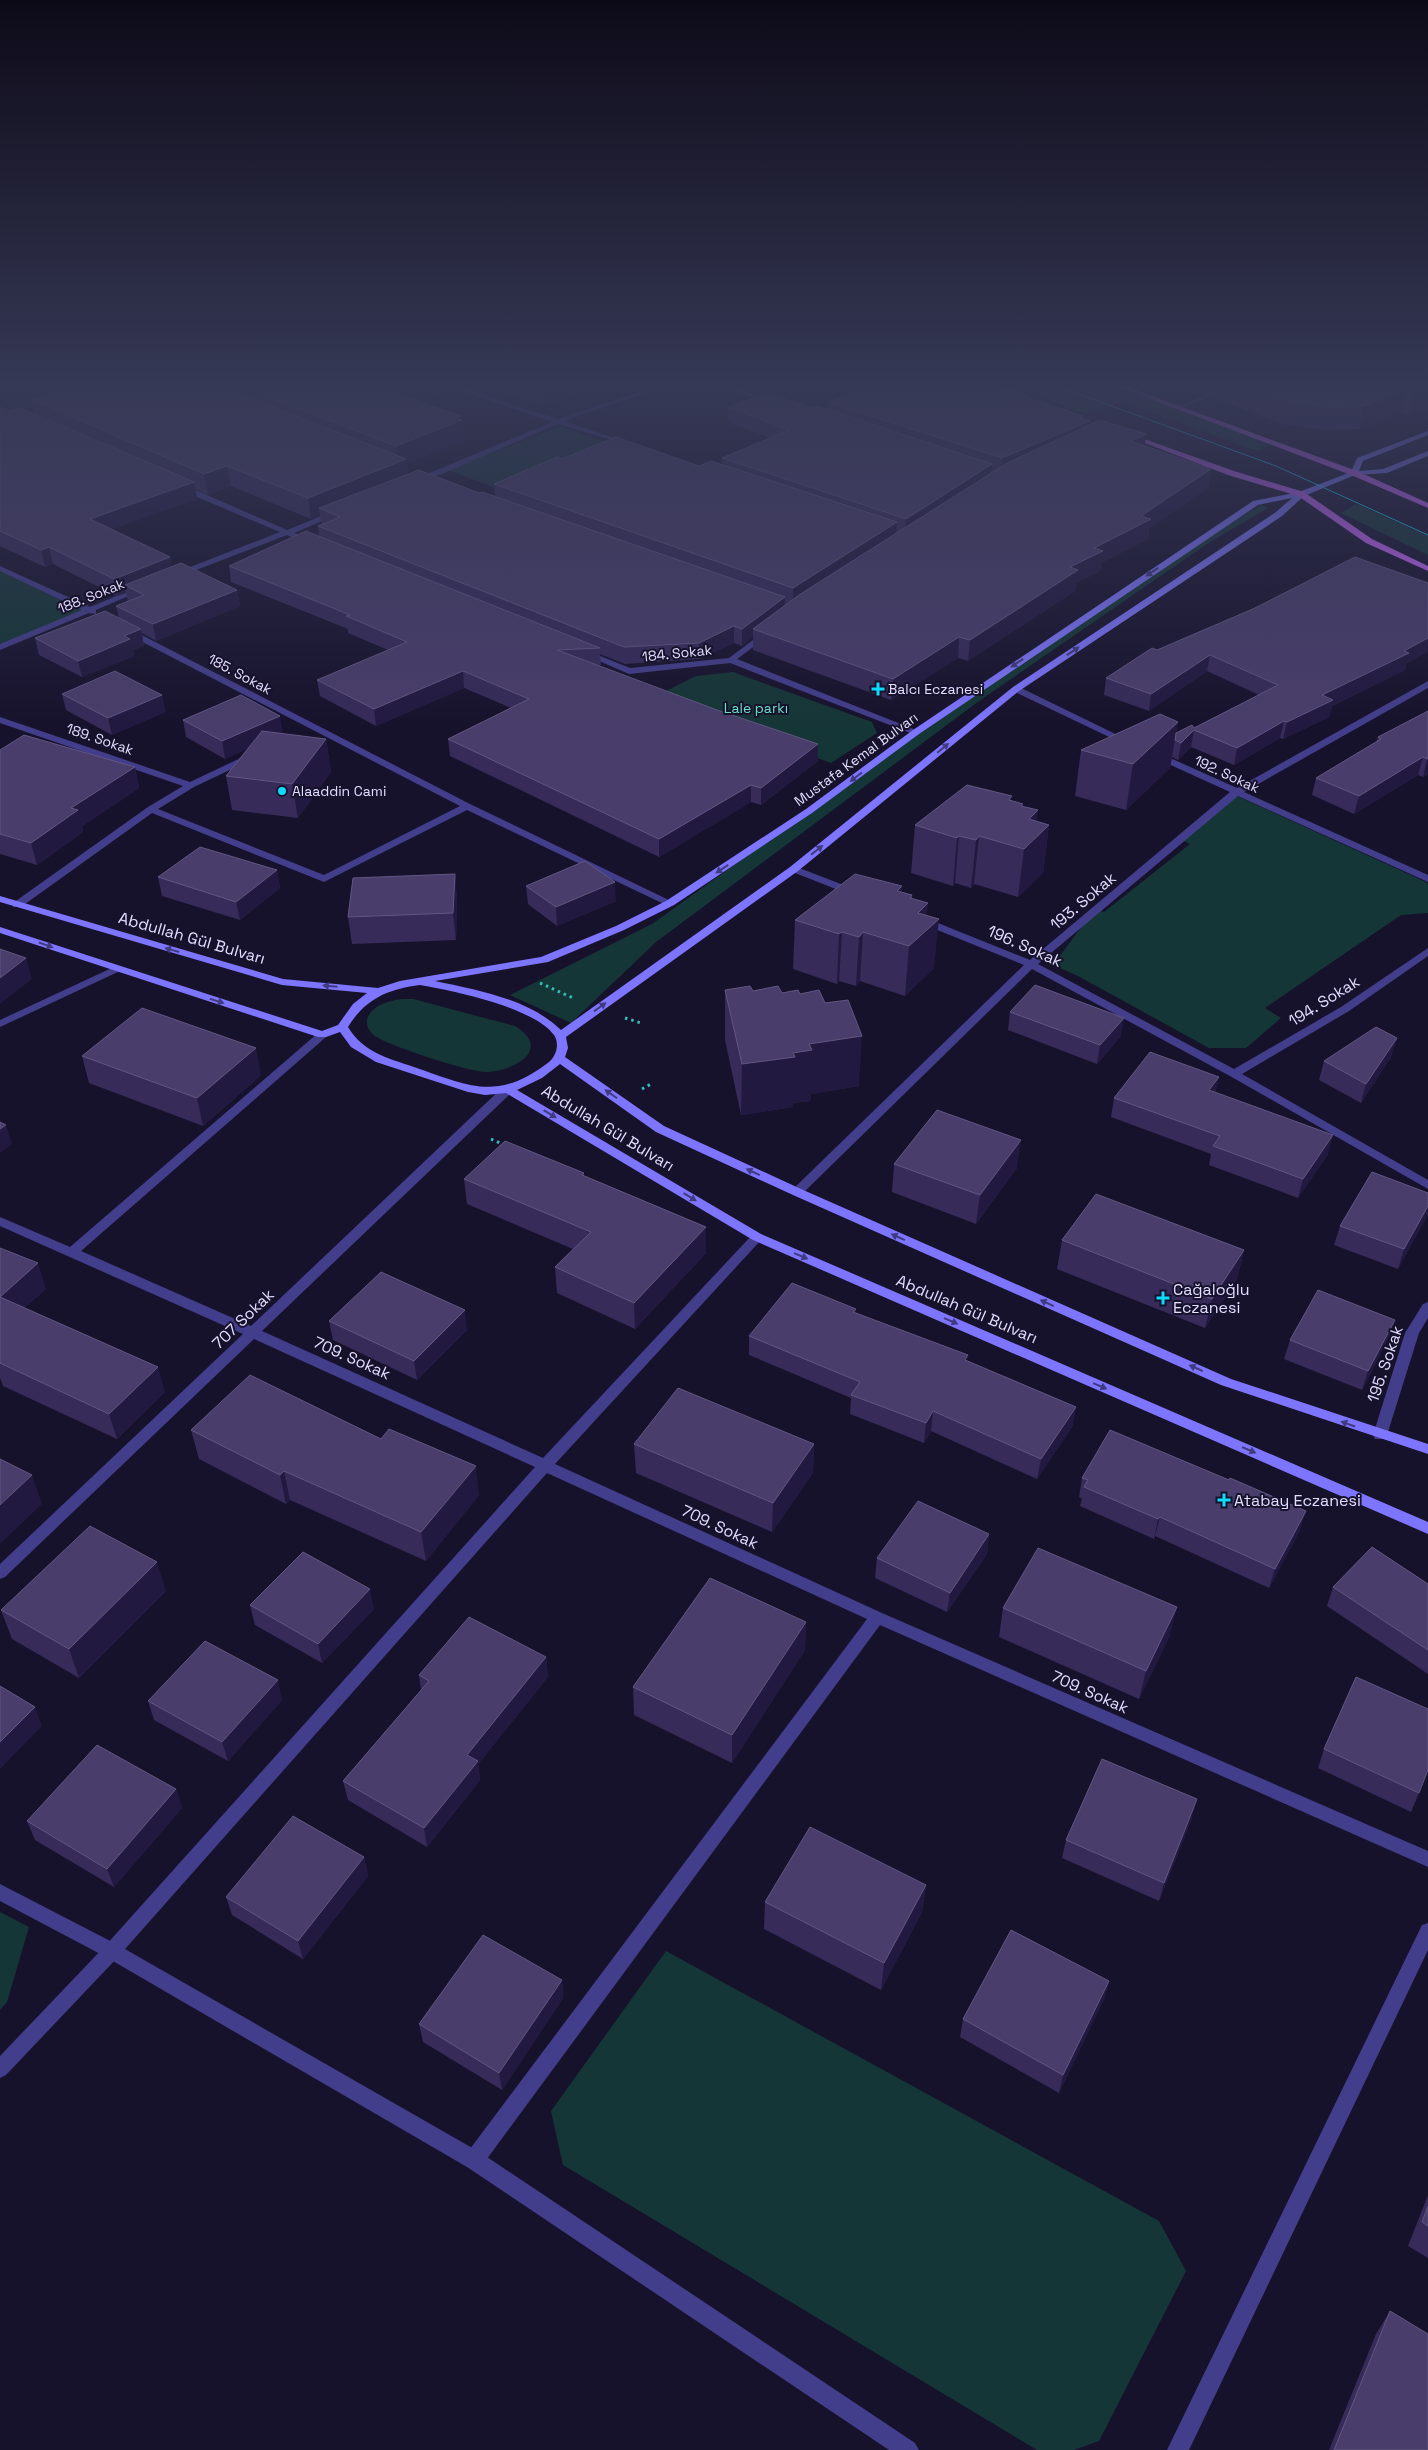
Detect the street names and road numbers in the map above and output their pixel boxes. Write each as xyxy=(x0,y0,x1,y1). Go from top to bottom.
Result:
street label: 188. Sokak xyxy=(55,574,127,617)
street label: 184. Sokak xyxy=(641,640,713,666)
street label: 185. Sokak xyxy=(205,650,275,699)
street label: Mustafa Kemal Bulvarı xyxy=(791,708,921,810)
street label: 189. Sokak xyxy=(64,719,136,759)
street label: 192. Sokak xyxy=(1192,751,1263,797)
street label: 193. Sokak xyxy=(1046,867,1121,935)
street label: Abdullah Gül Bulvarı xyxy=(116,907,268,969)
street label: 196. Sokak xyxy=(984,920,1066,972)
street label: 194. Sokak xyxy=(1284,971,1364,1031)
street label: Abdullah Gül Bulvarı xyxy=(538,1080,678,1176)
street label: Abdullah Gül Bulvarı xyxy=(893,1270,1041,1348)
street label: 707 Sokak xyxy=(208,1284,279,1354)
street label: 195. Sokak xyxy=(1362,1323,1408,1405)
street label: 709. Sokak xyxy=(310,1332,394,1385)
street label: 709. Sokak xyxy=(678,1500,762,1554)
street label: 709. Sokak xyxy=(1048,1666,1132,1719)

